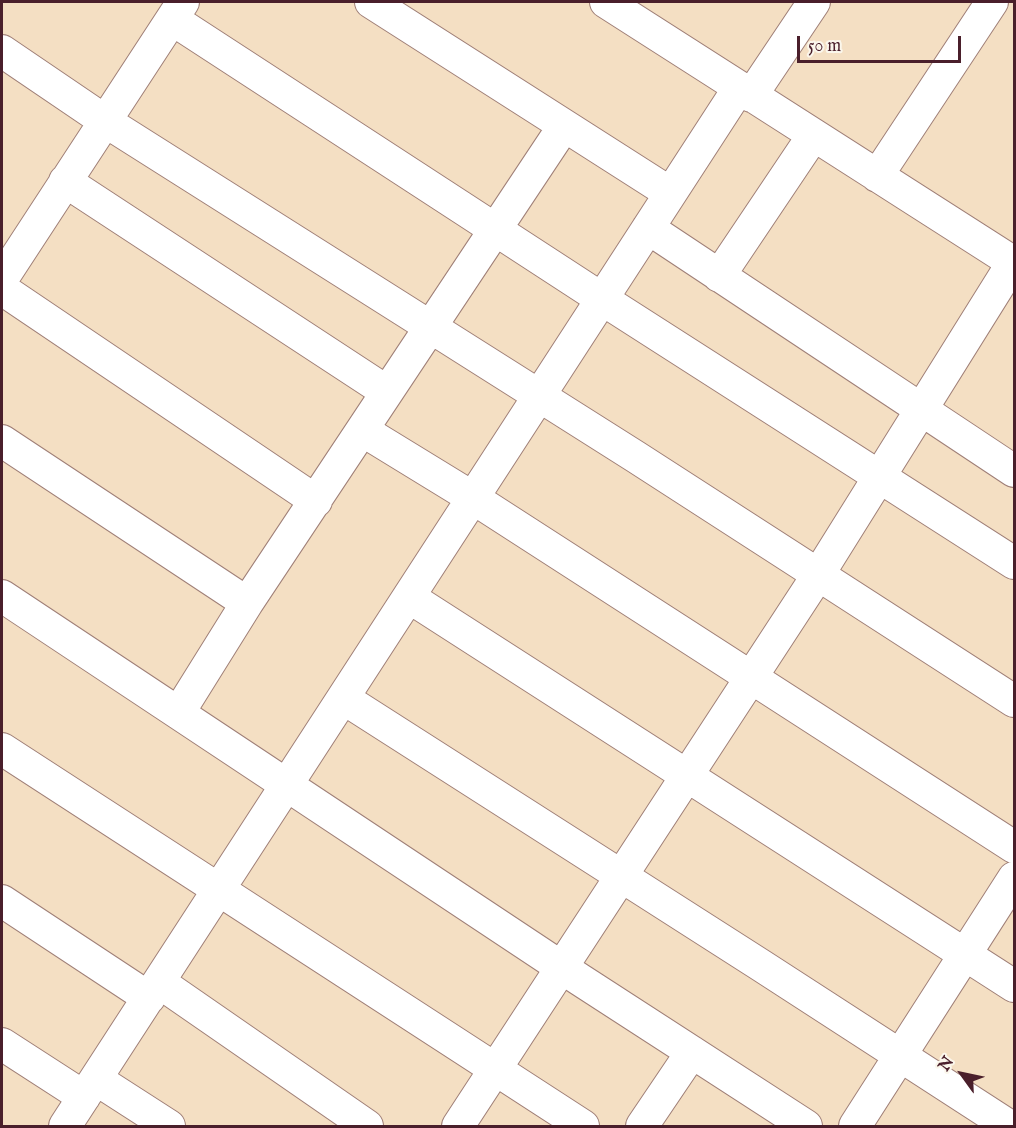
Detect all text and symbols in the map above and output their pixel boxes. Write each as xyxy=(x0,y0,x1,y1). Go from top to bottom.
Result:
scale bar xyxy=(800,24,964,62)
text: 50 m xyxy=(808,35,841,58)
north arrow xyxy=(932,1044,992,1104)
text: N xyxy=(935,1053,959,1075)

